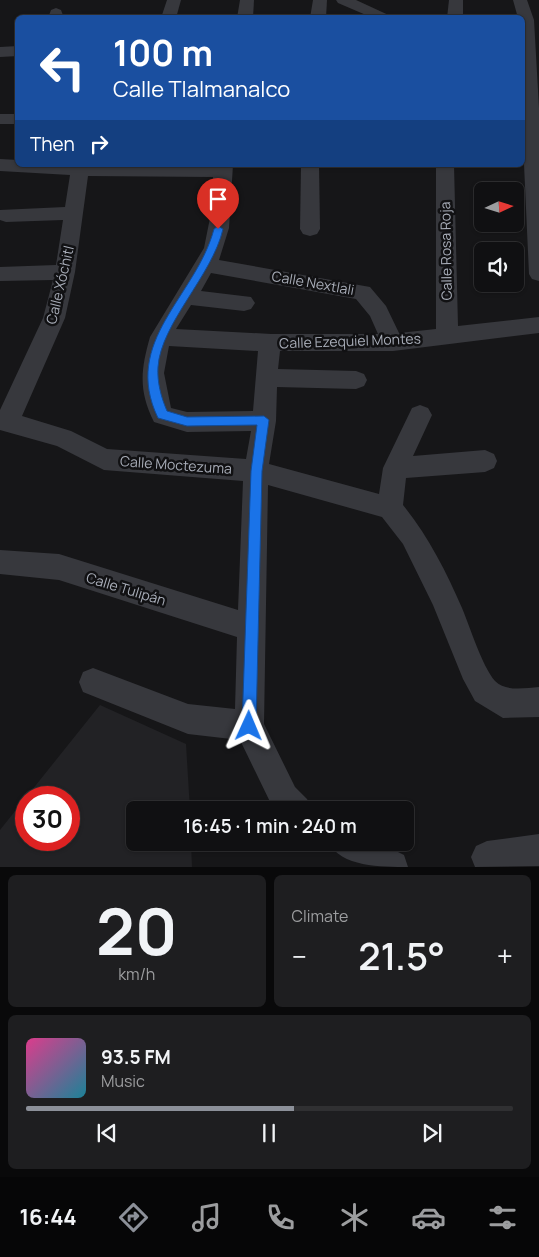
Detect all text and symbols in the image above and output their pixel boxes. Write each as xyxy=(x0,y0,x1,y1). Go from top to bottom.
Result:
text: 100 m xyxy=(113,29,213,77)
icon: left xyxy=(30,35,95,100)
text: Calle Tlalmanalco xyxy=(113,74,290,104)
icon: right xyxy=(85,130,113,158)
text: Then xyxy=(30,131,75,157)
pin xyxy=(197,178,239,229)
north arrow xyxy=(474,182,524,232)
map controls xyxy=(474,182,524,292)
icon: arrive xyxy=(204,185,232,213)
street label: Calle Rosa Roja xyxy=(435,202,456,301)
button: sound xyxy=(474,242,524,292)
street label: Calle Xóchitl xyxy=(41,244,78,326)
street label: Calle Nextlali xyxy=(270,266,356,299)
street label: Calle Ezequiel Montes xyxy=(279,329,421,352)
street label: Calle Moctezuma xyxy=(120,451,233,478)
street label: Calle Tulipán xyxy=(84,567,168,610)
position arrow xyxy=(222,699,274,751)
speed limit sign: 30 xyxy=(15,786,80,851)
text: 16:45 · 1 min · 240 m xyxy=(183,813,357,839)
text: 20 xyxy=(96,886,177,975)
text: Climate xyxy=(292,905,348,927)
text: 21.5° xyxy=(358,929,445,981)
text: − xyxy=(292,937,307,975)
text: + xyxy=(497,937,513,975)
text: km/h xyxy=(118,963,155,985)
text: 93.5 FM xyxy=(101,1044,171,1070)
text: Music xyxy=(101,1070,145,1092)
icon: previous xyxy=(93,1119,121,1147)
icon: pause xyxy=(255,1119,283,1147)
icon: next xyxy=(418,1119,446,1147)
icon: directions xyxy=(116,1200,151,1235)
icon: music xyxy=(189,1200,224,1235)
icon: phone xyxy=(263,1200,298,1235)
icon: climate xyxy=(337,1200,372,1235)
icon: car xyxy=(411,1200,446,1235)
icon: filters xyxy=(485,1200,520,1235)
text: 16:44 xyxy=(19,1202,77,1232)

